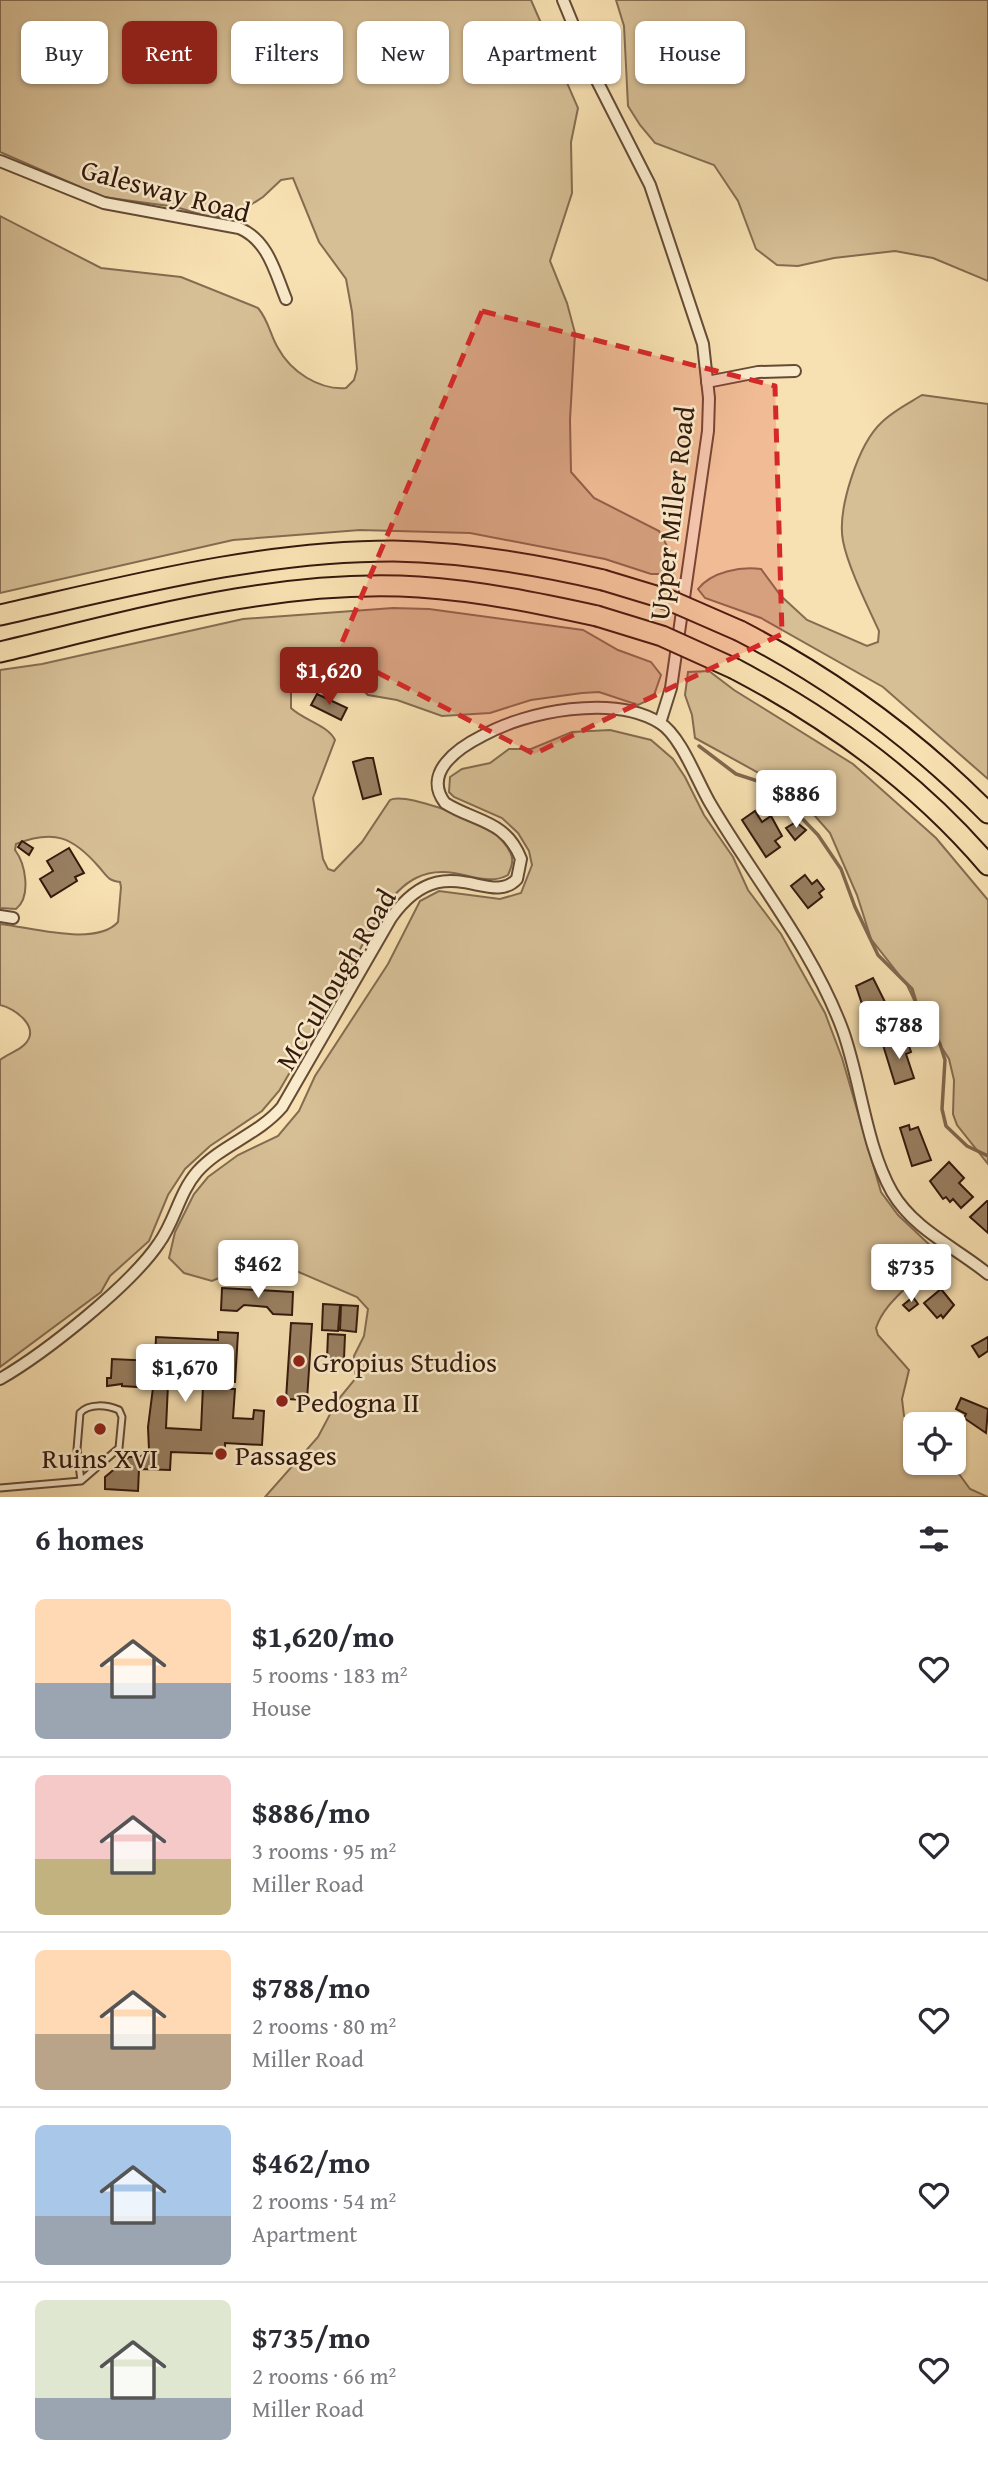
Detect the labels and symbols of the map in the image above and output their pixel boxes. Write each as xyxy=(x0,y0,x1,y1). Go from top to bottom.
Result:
street label: Galesway Road xyxy=(77,148,255,232)
street label: Upper Miller Road xyxy=(638,404,704,622)
pin: $1,620 xyxy=(272,648,386,707)
pin: $886 xyxy=(755,770,837,830)
street label: McCullough Road xyxy=(265,880,405,1078)
pin: $788 xyxy=(858,1002,940,1061)
pin: $462 xyxy=(217,1240,299,1300)
pin: $735 xyxy=(870,1244,952,1304)
place label: Gropius Studios xyxy=(313,1341,497,1382)
pin: $1,670 xyxy=(128,1344,242,1404)
marker: Gropius Studios xyxy=(291,1353,307,1369)
place label: Pedogna II xyxy=(296,1381,420,1422)
marker: Pedogna II xyxy=(274,1393,290,1409)
marker: Ruins XVI xyxy=(92,1421,108,1437)
place label: Passages xyxy=(235,1434,337,1475)
place label: Ruins XVI xyxy=(42,1437,158,1478)
marker: Passages xyxy=(213,1446,229,1462)

